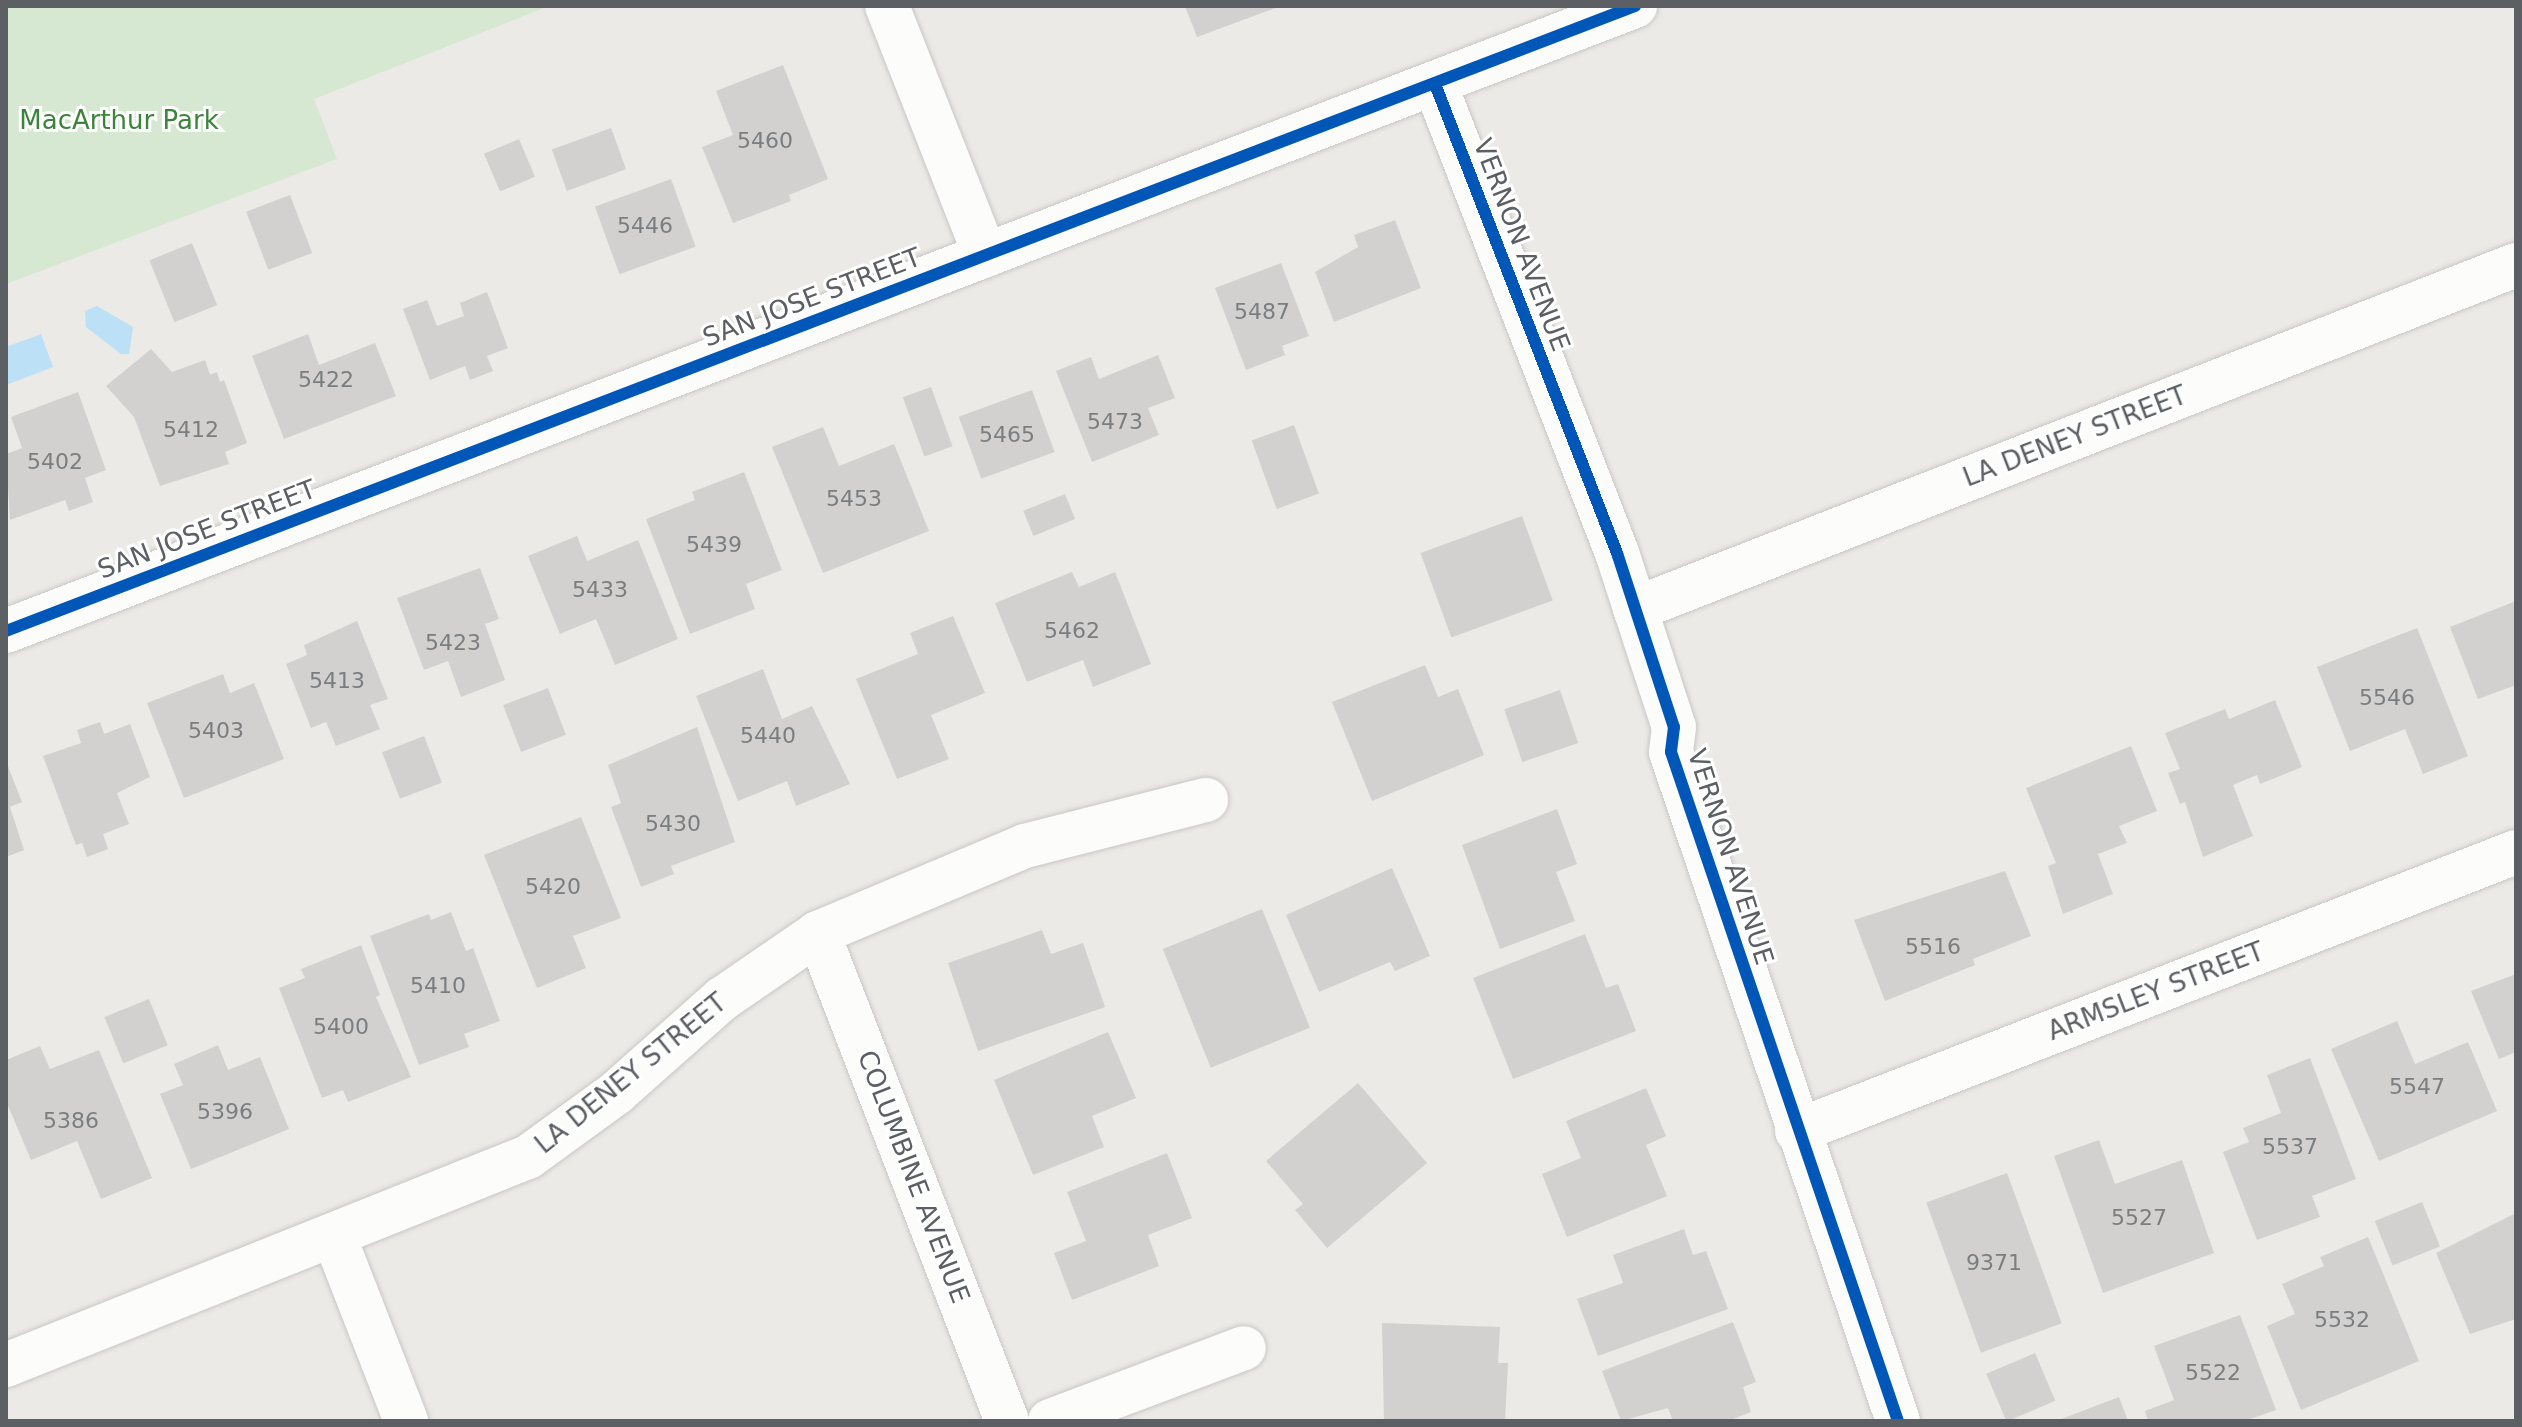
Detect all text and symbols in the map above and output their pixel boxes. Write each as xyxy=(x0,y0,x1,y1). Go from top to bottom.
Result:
park label: MacArthur Park xyxy=(19,105,219,137)
house number: 5460 xyxy=(737,128,793,154)
street label: VERNON AVENUE xyxy=(1466,134,1576,356)
house number: 5446 xyxy=(617,213,673,239)
street label: SAN JOSE STREET xyxy=(699,242,925,354)
house number: 5487 xyxy=(1234,299,1290,325)
house number: 5422 xyxy=(298,367,354,393)
street label: LA DENEY STREET xyxy=(1959,380,2191,494)
house number: 5473 xyxy=(1087,409,1143,435)
house number: 5412 xyxy=(163,417,219,443)
house number: 5465 xyxy=(979,422,1035,448)
house number: 5402 xyxy=(27,449,83,475)
street label: SAN JOSE STREET xyxy=(94,474,320,586)
house number: 5453 xyxy=(826,486,882,512)
house number: 5439 xyxy=(686,532,742,558)
house number: 5433 xyxy=(572,577,628,603)
house number: 5462 xyxy=(1044,618,1100,644)
house number: 5423 xyxy=(425,630,481,656)
house number: 5413 xyxy=(309,668,365,694)
house number: 5546 xyxy=(2359,685,2415,711)
house number: 5403 xyxy=(188,718,244,744)
house number: 5440 xyxy=(740,723,796,749)
street label: VERNON AVENUE xyxy=(1680,745,1780,969)
house number: 5430 xyxy=(645,811,701,837)
house number: 5420 xyxy=(525,874,581,900)
house number: 5516 xyxy=(1905,934,1961,960)
street label: ARMSLEY STREET xyxy=(2043,936,2269,1048)
house number: 5410 xyxy=(410,973,466,999)
street label: LA DENEY STREET xyxy=(529,987,733,1161)
house number: 5400 xyxy=(313,1014,369,1040)
street label: COLUMBINE AVENUE xyxy=(850,1046,976,1308)
house number: 5547 xyxy=(2389,1074,2445,1100)
house number: 5396 xyxy=(197,1099,253,1125)
house number: 5386 xyxy=(43,1108,99,1134)
house number: 5537 xyxy=(2262,1134,2318,1160)
house number: 5527 xyxy=(2111,1205,2167,1231)
house number: 9371 xyxy=(1966,1250,2022,1276)
house number: 5532 xyxy=(2314,1307,2370,1333)
house number: 5522 xyxy=(2185,1360,2241,1386)

